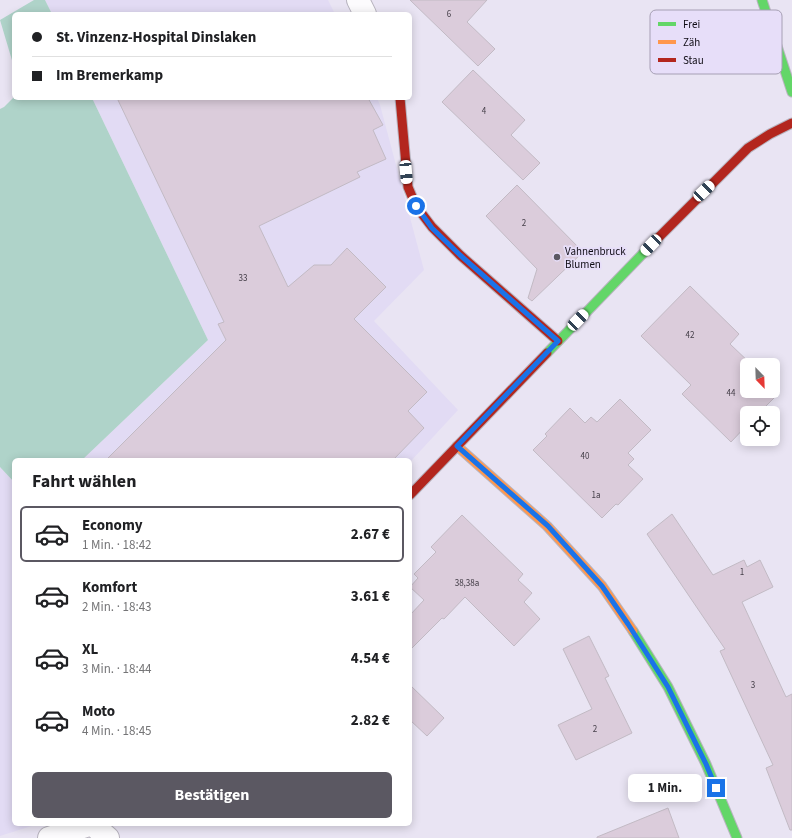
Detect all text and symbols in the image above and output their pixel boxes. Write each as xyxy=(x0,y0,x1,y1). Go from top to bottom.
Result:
house number: 6 xyxy=(447,8,452,21)
legend xyxy=(650,10,782,74)
text: Frei xyxy=(683,17,700,32)
text: St. Vinzenz-Hospital Dinslaken xyxy=(56,27,256,48)
text: Zäh xyxy=(683,35,700,50)
text: Stau xyxy=(683,53,704,68)
text: Im Bremerkamp xyxy=(56,65,163,86)
house number: 4 xyxy=(482,105,487,118)
car xyxy=(399,160,413,184)
car xyxy=(691,178,717,204)
route start xyxy=(407,197,425,215)
house number: 2 xyxy=(522,217,527,230)
car xyxy=(638,232,664,258)
place label: Vahnenbruck Blumen xyxy=(565,244,626,272)
marker: Vahnenbruck Blumen xyxy=(552,252,562,262)
house number: 33 xyxy=(239,272,248,285)
car xyxy=(565,307,591,333)
house number: 42 xyxy=(686,329,695,342)
north arrow xyxy=(740,358,780,398)
map controls xyxy=(740,358,780,446)
house number: 44 xyxy=(727,387,736,400)
button: locate xyxy=(740,406,780,446)
house number: 40 xyxy=(581,450,590,463)
text: Fahrt wählen xyxy=(32,469,137,494)
house number: 1a xyxy=(591,489,601,502)
text: Economy xyxy=(82,515,143,536)
icon: car xyxy=(34,516,70,552)
text: 2.67 € xyxy=(351,524,390,545)
text: 1 Min. · 18:42 xyxy=(82,536,152,554)
house number: 1 xyxy=(740,566,744,579)
text: Komfort xyxy=(82,577,137,598)
house number: 38,38a xyxy=(455,577,479,590)
icon: car xyxy=(34,578,70,614)
text: 3.61 € xyxy=(351,586,390,607)
text: 2 Min. · 18:43 xyxy=(82,598,152,616)
text: XL xyxy=(82,639,98,660)
icon: car xyxy=(34,640,70,676)
text: 4.54 € xyxy=(351,648,390,669)
text: 3 Min. · 18:44 xyxy=(82,660,152,678)
house number: 3 xyxy=(751,679,756,692)
text: Moto xyxy=(82,701,115,722)
icon: car xyxy=(34,702,70,738)
text: 2.82 € xyxy=(351,710,390,731)
text: 4 Min. · 18:45 xyxy=(82,722,152,740)
house number: 2 xyxy=(593,723,598,736)
button: Bestätigen xyxy=(32,772,392,818)
callout: 1 Min. xyxy=(628,774,702,802)
text: 1 Min. xyxy=(648,779,682,797)
route end xyxy=(707,779,725,797)

